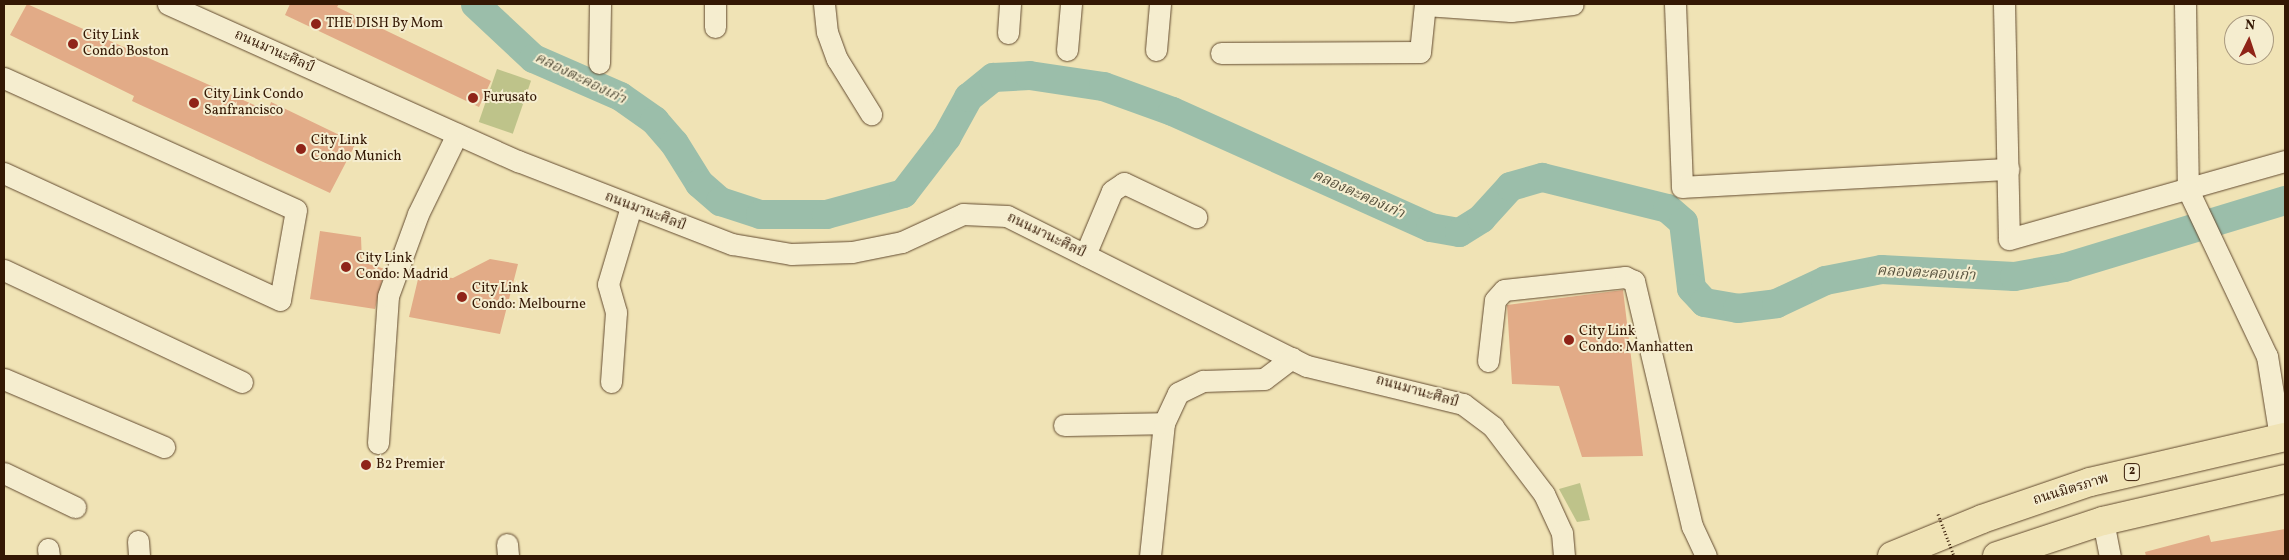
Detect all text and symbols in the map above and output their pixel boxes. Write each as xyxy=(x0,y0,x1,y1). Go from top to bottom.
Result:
north arrow xyxy=(2224,15,2274,65)
place label: THE DISH By Mom xyxy=(326,16,444,32)
text: N xyxy=(2244,16,2256,35)
marker: THE DISH By Mom xyxy=(310,18,322,30)
street label: ถนนมานะศิลป์ xyxy=(232,27,316,77)
place label: City Link Condo Boston xyxy=(83,28,169,60)
marker: City Link Condo Boston xyxy=(67,38,79,50)
water label: คลองตะคองเก่า xyxy=(532,49,628,109)
place label: City Link Condo Sanfrancisco xyxy=(204,87,304,120)
place label: Furusato xyxy=(483,90,537,106)
marker: Furusato xyxy=(467,92,479,104)
marker: City Link Condo Sanfrancisco xyxy=(188,97,200,109)
place label: City Link Condo Munich xyxy=(311,133,402,166)
marker: City Link Condo Munich xyxy=(295,143,307,155)
water label: คลองตะคองเก่า xyxy=(1309,167,1407,223)
street label: ถนนมานะศิลป์ xyxy=(602,189,688,235)
street label: ถนนมานะศิลป์ xyxy=(1004,210,1088,262)
place label: City Link Condo: Madrid xyxy=(356,251,448,284)
marker: City Link Condo: Madrid xyxy=(340,261,352,273)
water label: คลองตะคองเก่า xyxy=(1876,262,1976,286)
place label: City Link Condo: Melbourne xyxy=(472,281,586,314)
marker: City Link Condo: Melbourne xyxy=(456,291,468,303)
place label: City Link Condo: Manhatten xyxy=(1579,324,1693,357)
marker: City Link Condo: Manhatten xyxy=(1563,334,1575,346)
street label: ถนนมานะศิลป์ xyxy=(1374,372,1460,412)
place label: B2 Premier xyxy=(376,457,445,473)
marker: B2 Premier xyxy=(360,459,372,471)
road number: 2 xyxy=(2123,462,2141,482)
street label: ถนนมิตรภาพ xyxy=(2031,471,2111,509)

